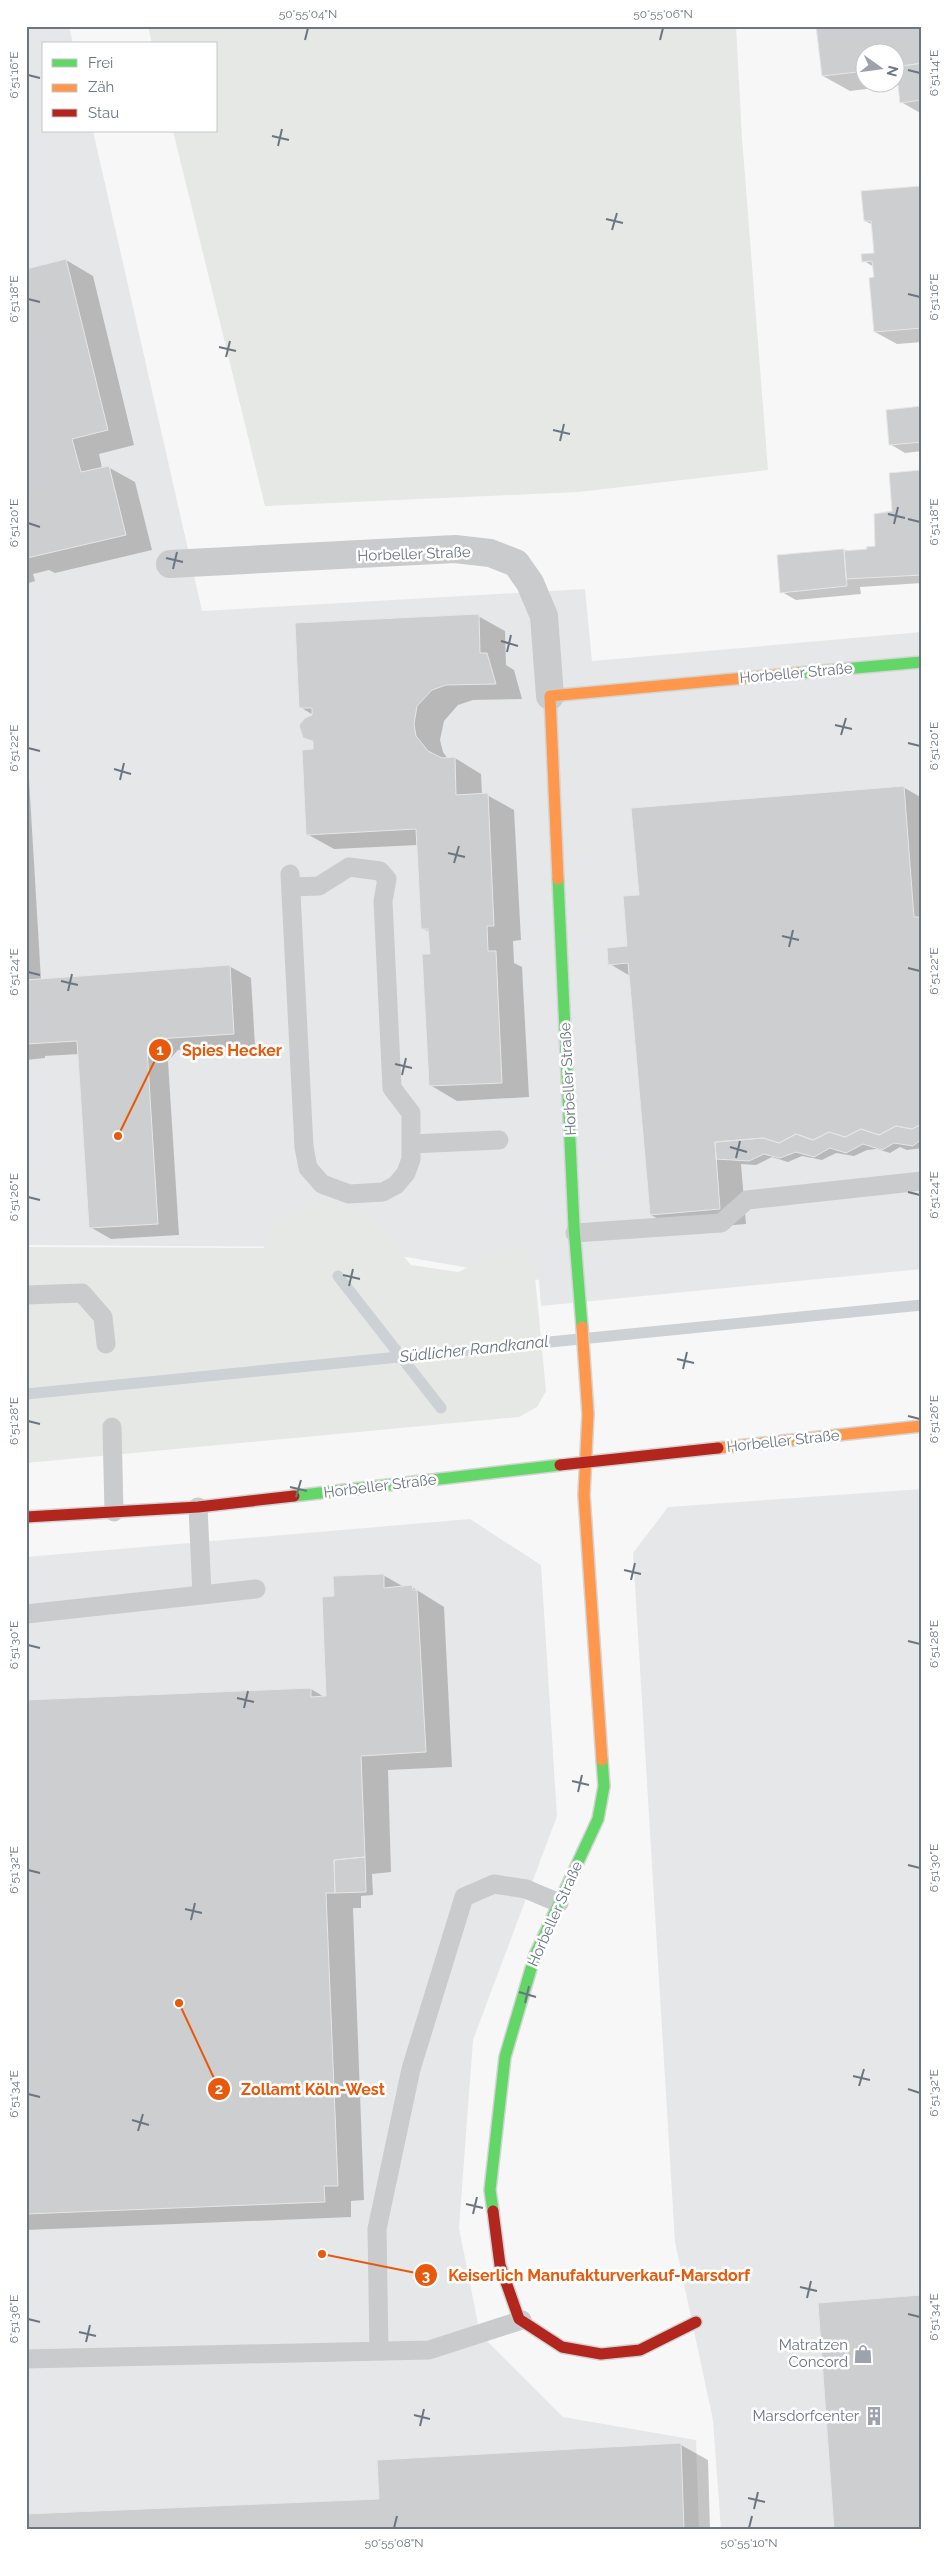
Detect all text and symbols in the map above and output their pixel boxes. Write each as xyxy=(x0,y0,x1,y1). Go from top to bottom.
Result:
text: 50°55'04"N xyxy=(279,7,337,21)
text: 50°55'06"N xyxy=(633,7,693,21)
legend xyxy=(42,42,218,132)
north arrow xyxy=(856,42,906,92)
text: 6°51'14"E xyxy=(927,50,941,96)
text: 6°51'16"E xyxy=(7,51,21,99)
text: Frei xyxy=(88,54,113,72)
text: N xyxy=(884,64,902,78)
text: Zäh xyxy=(88,78,114,96)
text: Stau xyxy=(88,104,119,122)
text: 6°51'16"E xyxy=(927,273,941,321)
text: 6°51'18"E xyxy=(7,275,21,323)
text: 6°51'18"E xyxy=(927,498,941,546)
text: 6°51'20"E xyxy=(7,499,21,547)
street label: Horbeller Straße xyxy=(357,543,471,565)
street label: Horbeller Straße xyxy=(739,659,853,687)
text: 6°51'20"E xyxy=(927,722,941,770)
text: 6°51'22"E xyxy=(7,724,21,772)
text: 6°51'22"E xyxy=(927,947,941,995)
text: 6°51'24"E xyxy=(7,948,21,996)
street label: Horbeller Straße xyxy=(556,1022,580,1136)
callout: Spies Hecker xyxy=(147,1034,292,1065)
text: 1 xyxy=(156,1041,164,1059)
text: Spies Hecker xyxy=(182,1041,282,1060)
text: 6°51'24"E xyxy=(927,1171,941,1219)
text: 6°51'26"E xyxy=(7,1173,21,1221)
water label: Südlicher Randkanal xyxy=(398,1332,549,1366)
text: 6°51'26"E xyxy=(927,1395,941,1443)
text: 6°51'28"E xyxy=(7,1397,21,1445)
street label: Horbeller Straße xyxy=(726,1426,841,1456)
street label: Horbeller Straße xyxy=(323,1470,438,1502)
text: 6°51'28"E xyxy=(927,1620,941,1668)
text: 6°51'30"E xyxy=(7,1621,21,1669)
text: 6°51'30"E xyxy=(927,1844,941,1892)
text: 6°51'32"E xyxy=(7,1846,21,1894)
street label: Horbeller Straße xyxy=(524,1858,586,1969)
text: 6°51'32"E xyxy=(927,2069,941,2117)
text: 6°51'34"E xyxy=(7,2070,21,2118)
callout: Zollamt Köln-West xyxy=(206,2074,395,2105)
text: 2 xyxy=(215,2080,223,2098)
text: Zollamt Köln-West xyxy=(241,2080,385,2099)
callout: Keiserlich Manufakturverkauf-Marsdorf xyxy=(414,2260,760,2291)
text: Keiserlich Manufakturverkauf-Marsdorf xyxy=(448,2266,751,2285)
text: 3 xyxy=(422,2267,430,2285)
text: 6°51'34"E xyxy=(927,2293,941,2341)
text: 6°51'36"E xyxy=(7,2295,21,2343)
place label: Matratzen Concord xyxy=(779,2336,848,2371)
shop icon: Matratzen Concord xyxy=(852,2343,874,2365)
building icon: Marsdorfcenter xyxy=(863,2405,885,2427)
place label: Marsdorfcenter xyxy=(752,2407,860,2425)
text: 50°55'08"N xyxy=(364,2536,424,2550)
text: 50°55'10"N xyxy=(720,2536,778,2550)

